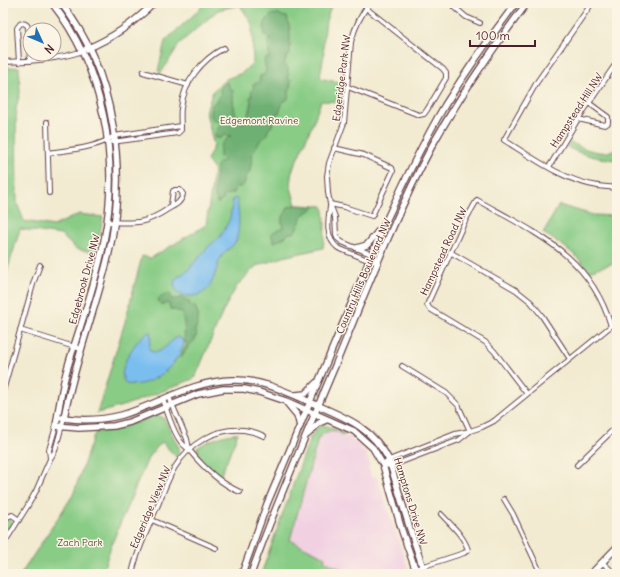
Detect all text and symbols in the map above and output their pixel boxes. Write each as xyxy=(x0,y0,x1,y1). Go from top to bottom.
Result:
north arrow xyxy=(22,22,62,62)
scale bar xyxy=(470,22,535,48)
text: 100 m xyxy=(476,28,510,43)
street label: Edgeridge Park NW xyxy=(330,34,353,122)
text: N xyxy=(42,41,57,57)
street label: Hampstead Hill NW xyxy=(547,70,606,150)
park label: Edgemont Ravine xyxy=(220,114,298,127)
street label: Hampstead Road NW xyxy=(417,205,470,298)
street label: Country Hills Boulevard NW xyxy=(333,216,394,336)
street label: Edgebrook Drive NW xyxy=(66,233,103,326)
street label: Hamptons Drive NW xyxy=(391,456,430,547)
street label: Edgeridge View NW xyxy=(127,464,174,550)
park label: Zach Park xyxy=(57,536,103,549)

